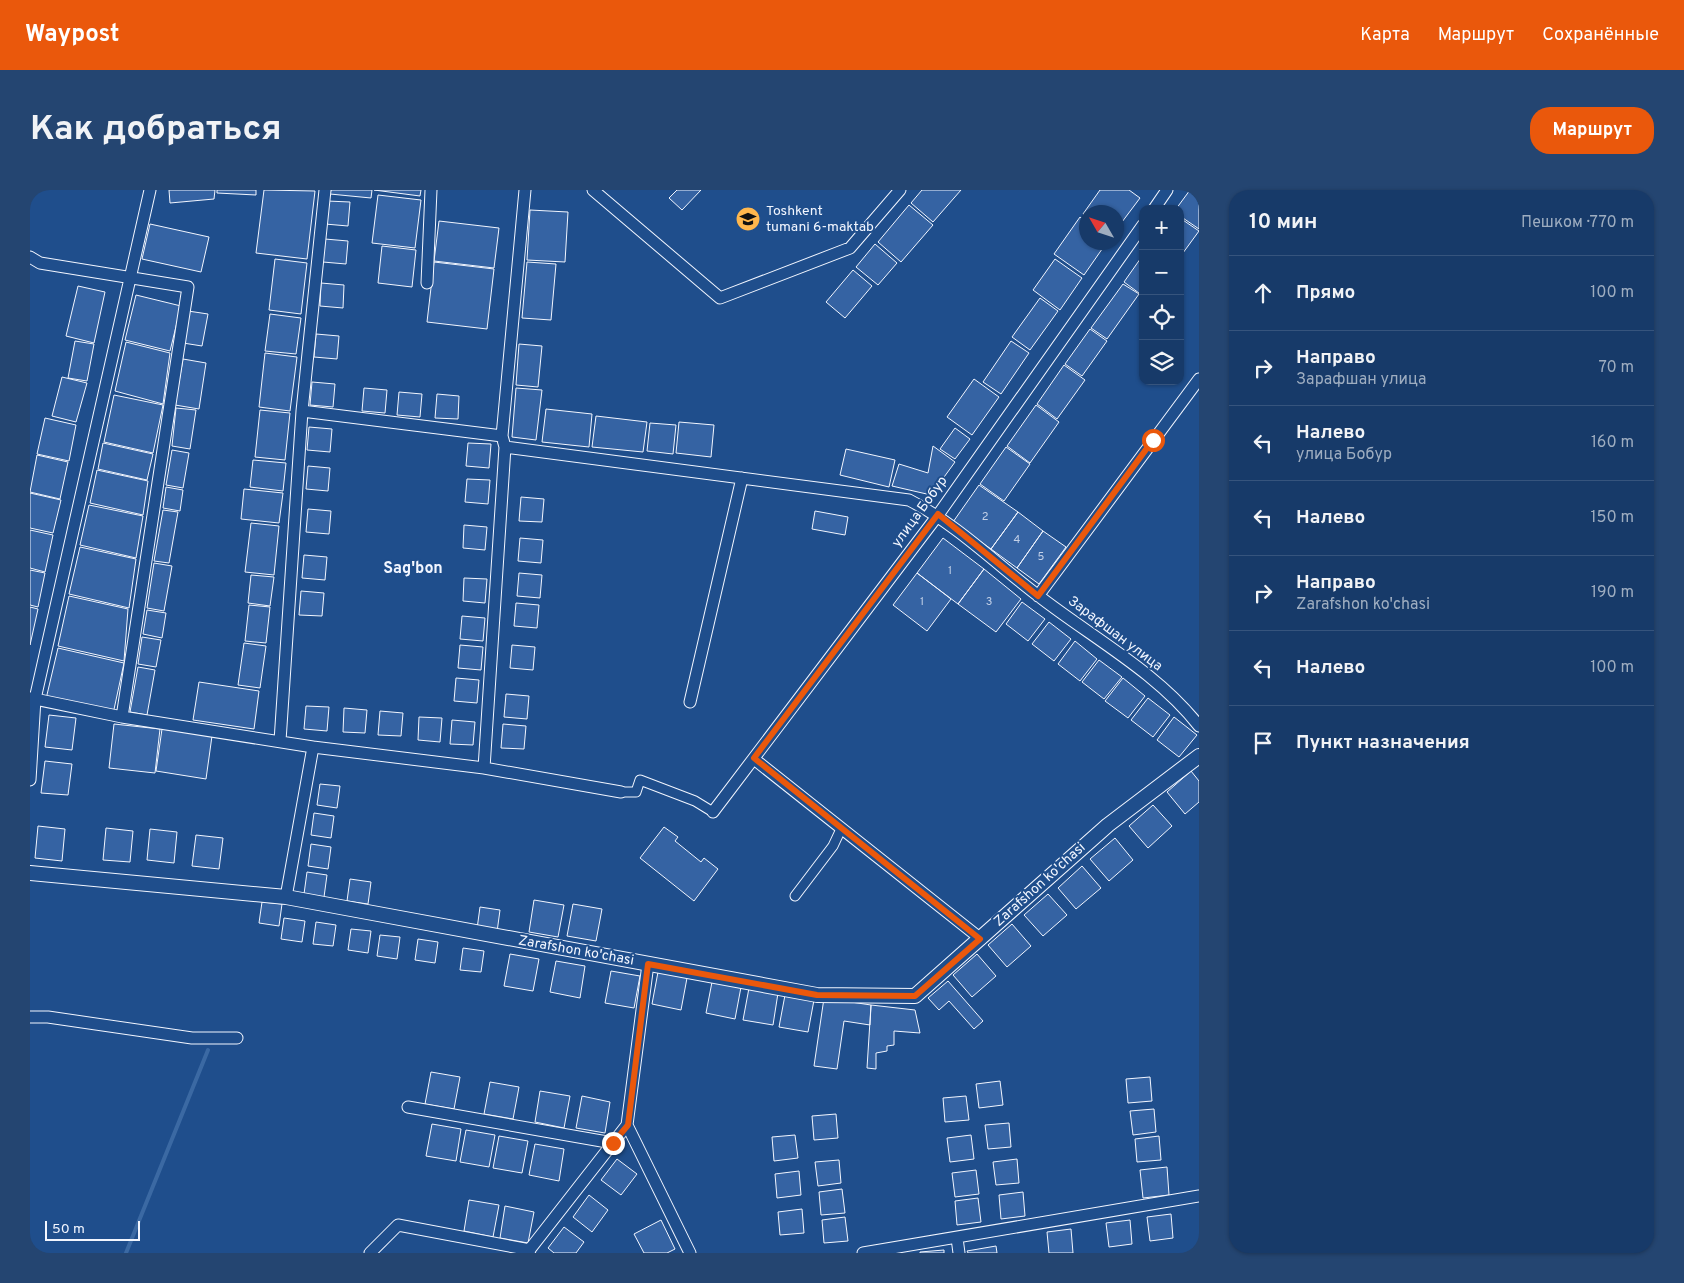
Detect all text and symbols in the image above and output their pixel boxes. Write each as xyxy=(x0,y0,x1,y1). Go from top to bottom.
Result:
text: Waypost xyxy=(25,20,119,50)
text: Карта xyxy=(1360,24,1410,47)
text: Маршрут xyxy=(1438,24,1514,47)
text: Сохранённые xyxy=(1542,24,1659,47)
button: Маршрут xyxy=(1530,107,1654,154)
text: Как добраться xyxy=(30,108,282,152)
place label: Toshkent tumani 6-maktab xyxy=(766,203,874,236)
north arrow xyxy=(1079,205,1124,250)
map controls xyxy=(1139,205,1184,385)
button: + xyxy=(1139,205,1184,250)
school or university icon: Toshkent tumani 6-maktab xyxy=(735,206,761,232)
text: 10 мин xyxy=(1249,209,1317,236)
text: Пешком · 770 m xyxy=(1521,213,1634,233)
button: − xyxy=(1139,250,1184,295)
icon: ahead xyxy=(1249,279,1277,307)
text: Прямо xyxy=(1296,281,1355,305)
text: 100 m xyxy=(1590,283,1634,303)
button: locate xyxy=(1139,295,1184,340)
button: layers xyxy=(1139,340,1184,385)
text: Направо xyxy=(1296,346,1376,370)
icon: right xyxy=(1249,354,1277,382)
text: 70 m xyxy=(1599,358,1634,378)
text: Зарафшан улица xyxy=(1296,370,1427,390)
text: Налево xyxy=(1296,421,1365,445)
route start xyxy=(1142,429,1165,452)
icon: left xyxy=(1249,429,1277,457)
text: 160 m xyxy=(1591,433,1634,453)
text: улица Бобур xyxy=(1296,445,1392,465)
street label: улица Бобур xyxy=(888,473,952,551)
icon: left xyxy=(1249,504,1277,532)
text: Налево xyxy=(1296,506,1365,530)
text: 150 m xyxy=(1591,508,1634,528)
house number: 2 xyxy=(982,510,988,524)
house number: 4 xyxy=(1014,533,1021,547)
house number: 5 xyxy=(1038,550,1045,564)
district label: Sag'bon xyxy=(383,559,443,579)
house number: 1 xyxy=(948,564,952,578)
text: Направо xyxy=(1296,571,1376,595)
icon: right xyxy=(1249,579,1277,607)
text: 190 m xyxy=(1591,583,1634,603)
street label: Зарафшан улица xyxy=(1064,593,1166,675)
house number: 1 xyxy=(920,595,924,609)
house number: 3 xyxy=(986,595,992,609)
text: Zarafshon ko'chasi xyxy=(1296,595,1430,615)
icon: left xyxy=(1249,654,1277,682)
text: Налево xyxy=(1296,656,1365,680)
text: 100 m xyxy=(1590,658,1634,678)
icon: arrive xyxy=(1249,729,1277,757)
text: Пункт назначения xyxy=(1296,731,1470,755)
street label: Zarafshon ko'chasi xyxy=(991,839,1089,931)
street label: Zarafshon ko'chasi xyxy=(517,932,635,970)
route end xyxy=(602,1132,625,1155)
scale bar xyxy=(45,1218,140,1241)
text: 50 m xyxy=(52,1221,85,1238)

